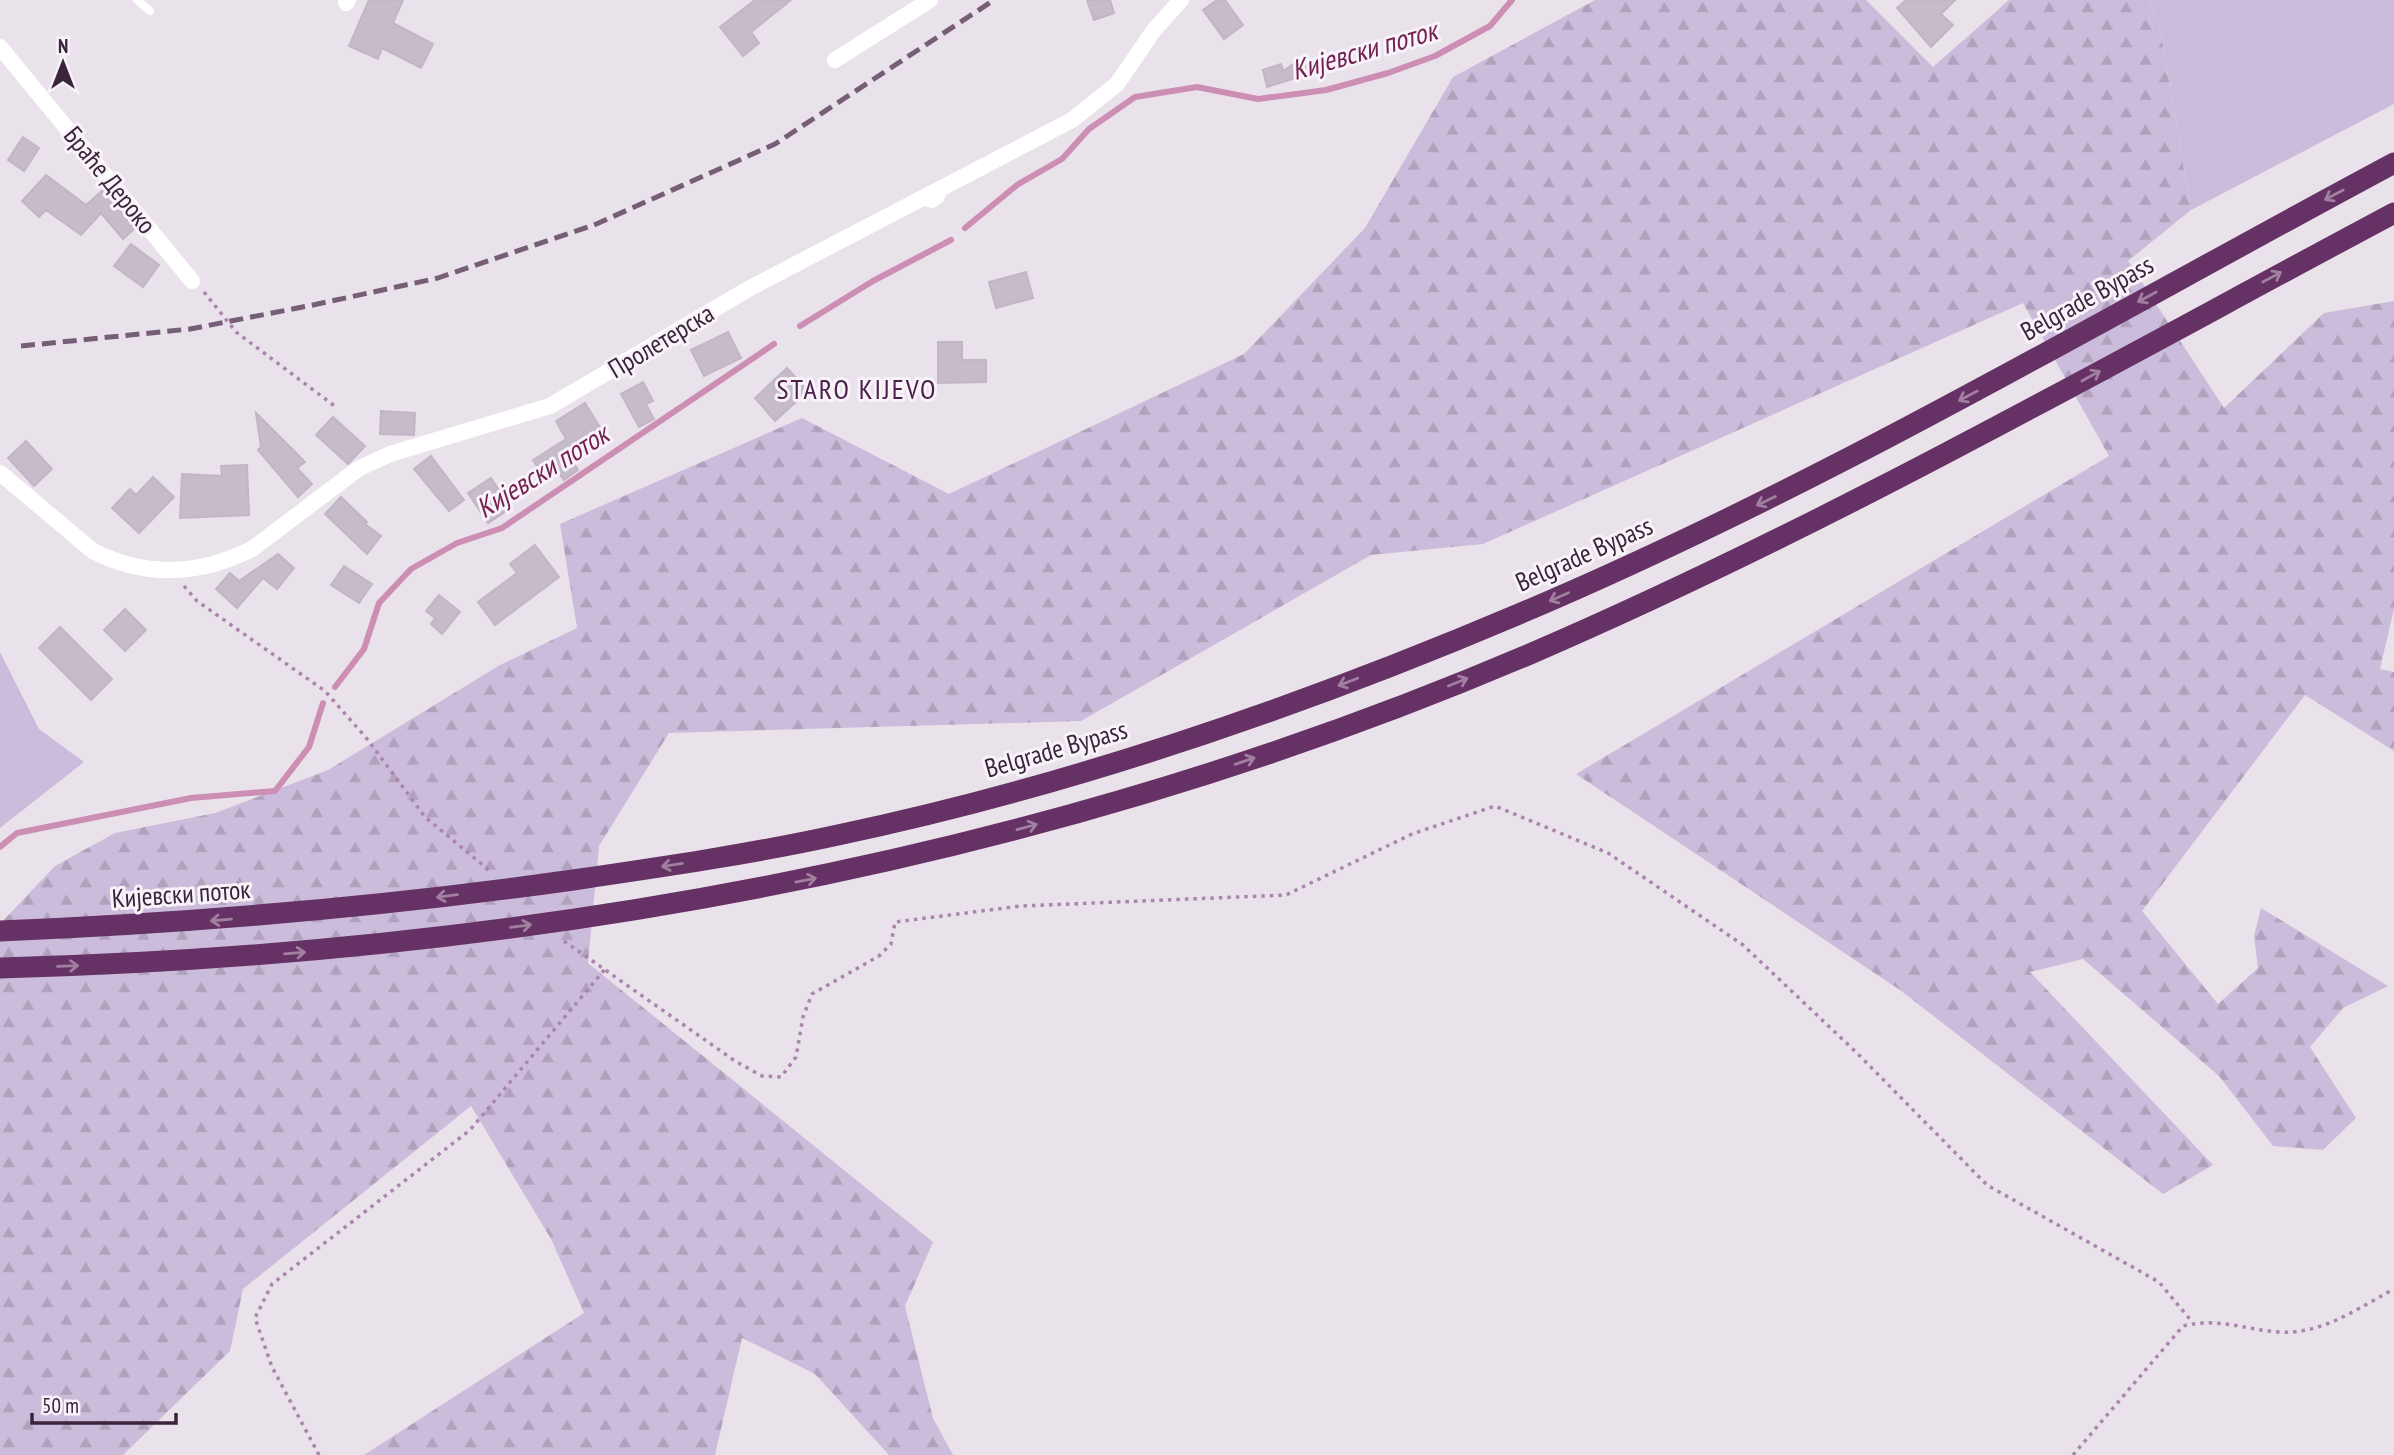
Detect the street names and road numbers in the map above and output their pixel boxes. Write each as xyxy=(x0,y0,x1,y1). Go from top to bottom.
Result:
street label: Браће Дероко xyxy=(57,119,164,240)
street label: Belgrade Bypass xyxy=(2015,248,2159,348)
street label: Пролетерска xyxy=(602,296,720,385)
street label: Belgrade Bypass xyxy=(1510,509,1657,598)
street label: Belgrade Bypass xyxy=(981,712,1131,785)
street label: Кијевски поток xyxy=(111,872,251,915)

